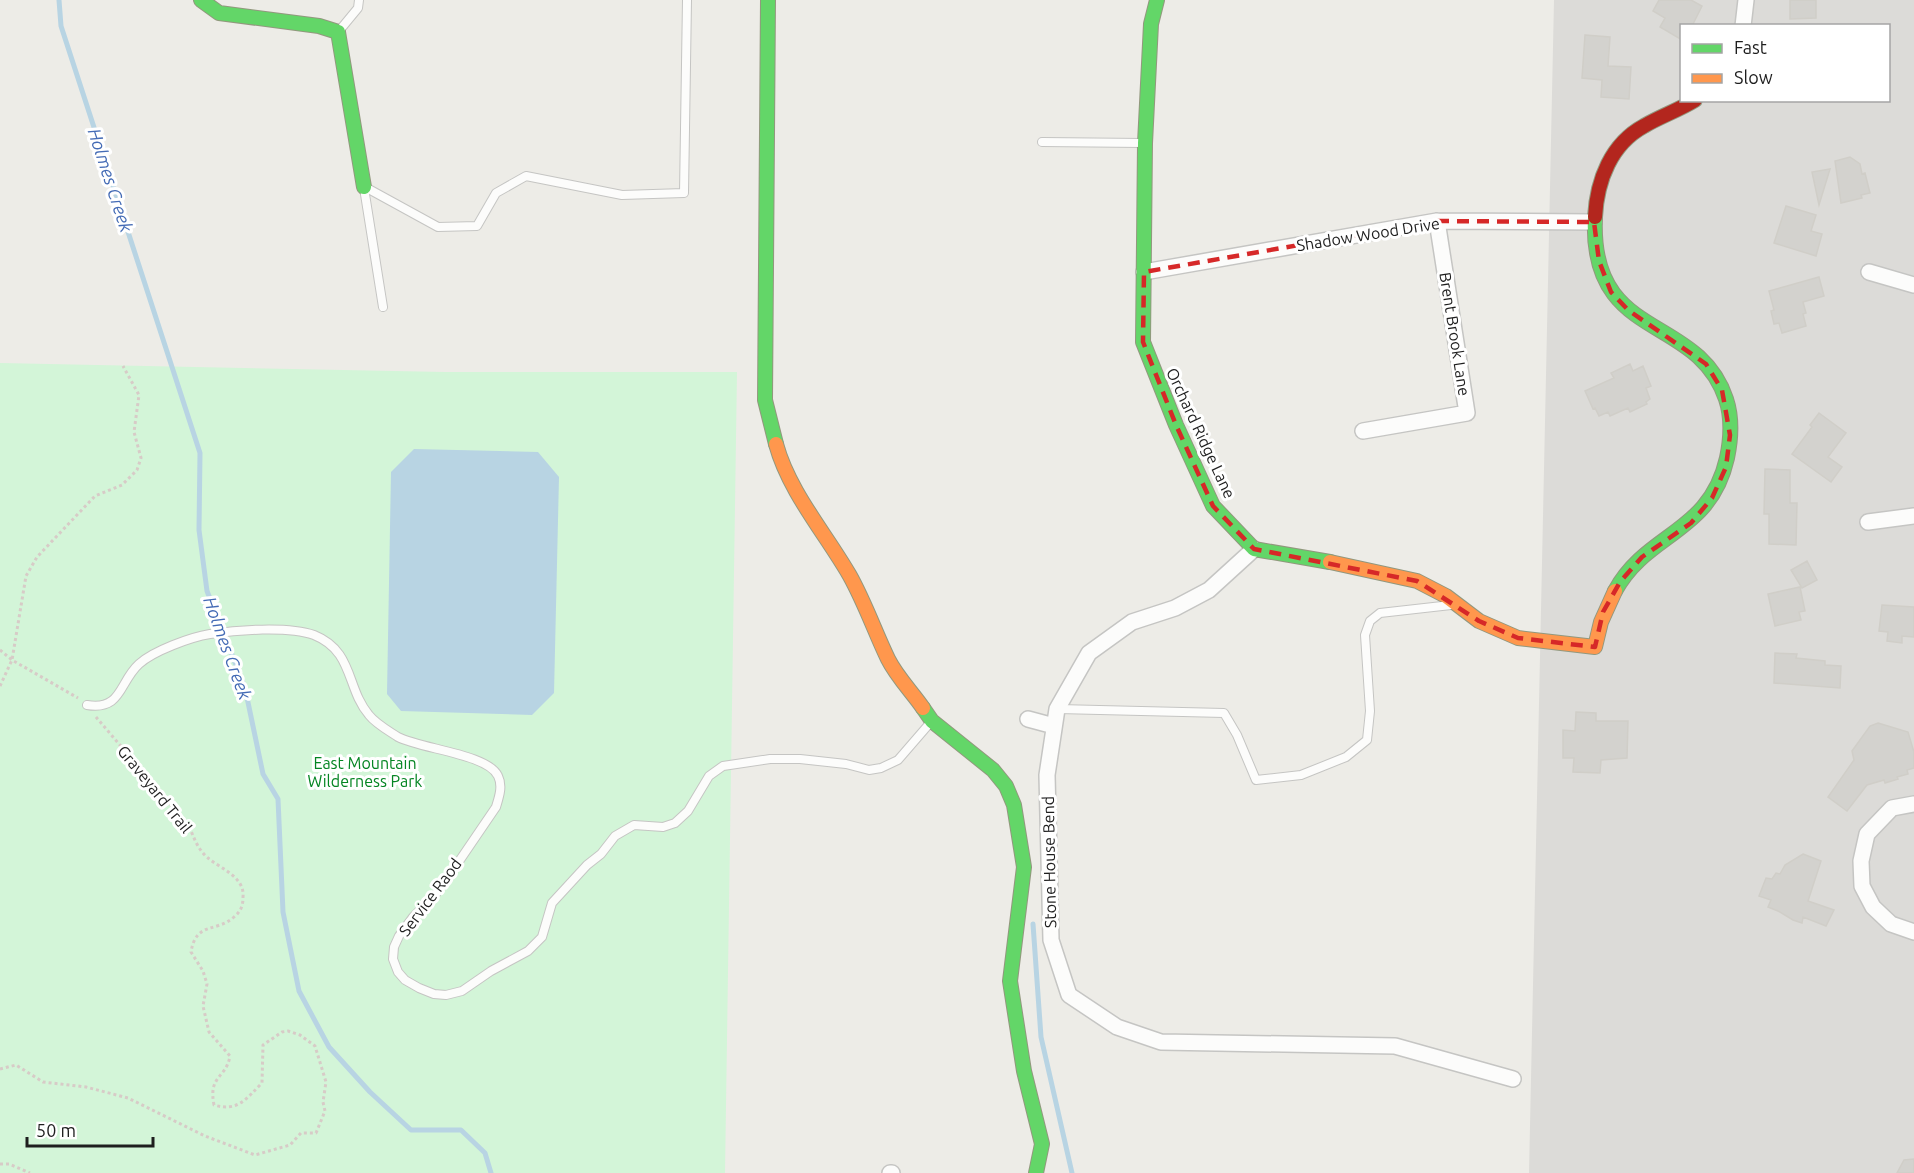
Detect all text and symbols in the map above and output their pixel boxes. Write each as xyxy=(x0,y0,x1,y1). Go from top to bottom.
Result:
legend xyxy=(1680,24,1890,102)
text: Fast xyxy=(1734,37,1767,57)
text: Slow xyxy=(1734,67,1773,87)
water label: Holmes Creek xyxy=(85,125,137,235)
street label: Shadow Wood Drive xyxy=(1295,214,1441,254)
street label: Brent Brook Lane xyxy=(1436,271,1474,397)
street label: Orchard Ridge Lane xyxy=(1163,365,1239,501)
water label: Holmes Creek xyxy=(200,594,256,703)
street label: Graveyard Trail xyxy=(114,742,196,836)
park label: East Mountain Wilderness Park xyxy=(308,754,422,790)
street label: Stone House Bend xyxy=(1039,796,1059,928)
street label: Service Raod xyxy=(395,855,465,939)
scale bar xyxy=(27,1110,153,1148)
text: 50 m xyxy=(36,1120,76,1140)

